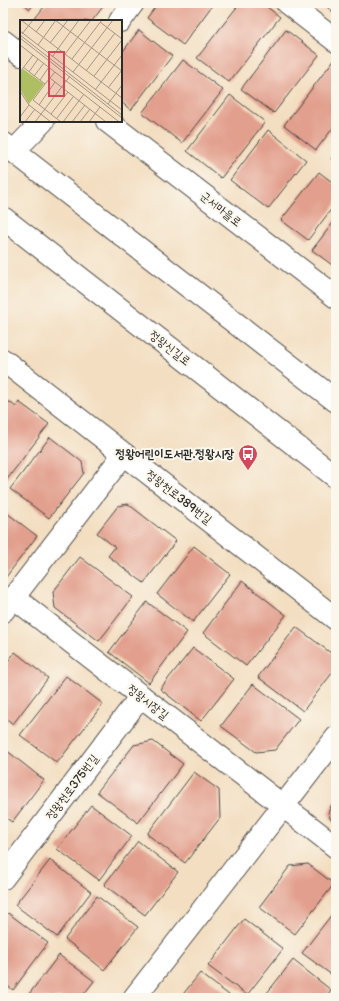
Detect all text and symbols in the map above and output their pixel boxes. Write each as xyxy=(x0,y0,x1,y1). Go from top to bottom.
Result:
inset map xyxy=(20,20,122,122)
street label: 군서마을로 xyxy=(197,189,244,230)
street label: 정왕신길로 xyxy=(146,328,193,369)
bus stop icon: 정왕어린이도서관.정왕시장 xyxy=(237,443,259,471)
place label: 정왕어린이도서관.정왕시장 xyxy=(115,447,234,462)
street label: 정왕천로389번길 xyxy=(143,467,215,528)
street label: 정왕시장길 xyxy=(124,682,172,723)
street label: 정왕천로375번길 xyxy=(43,751,102,823)

